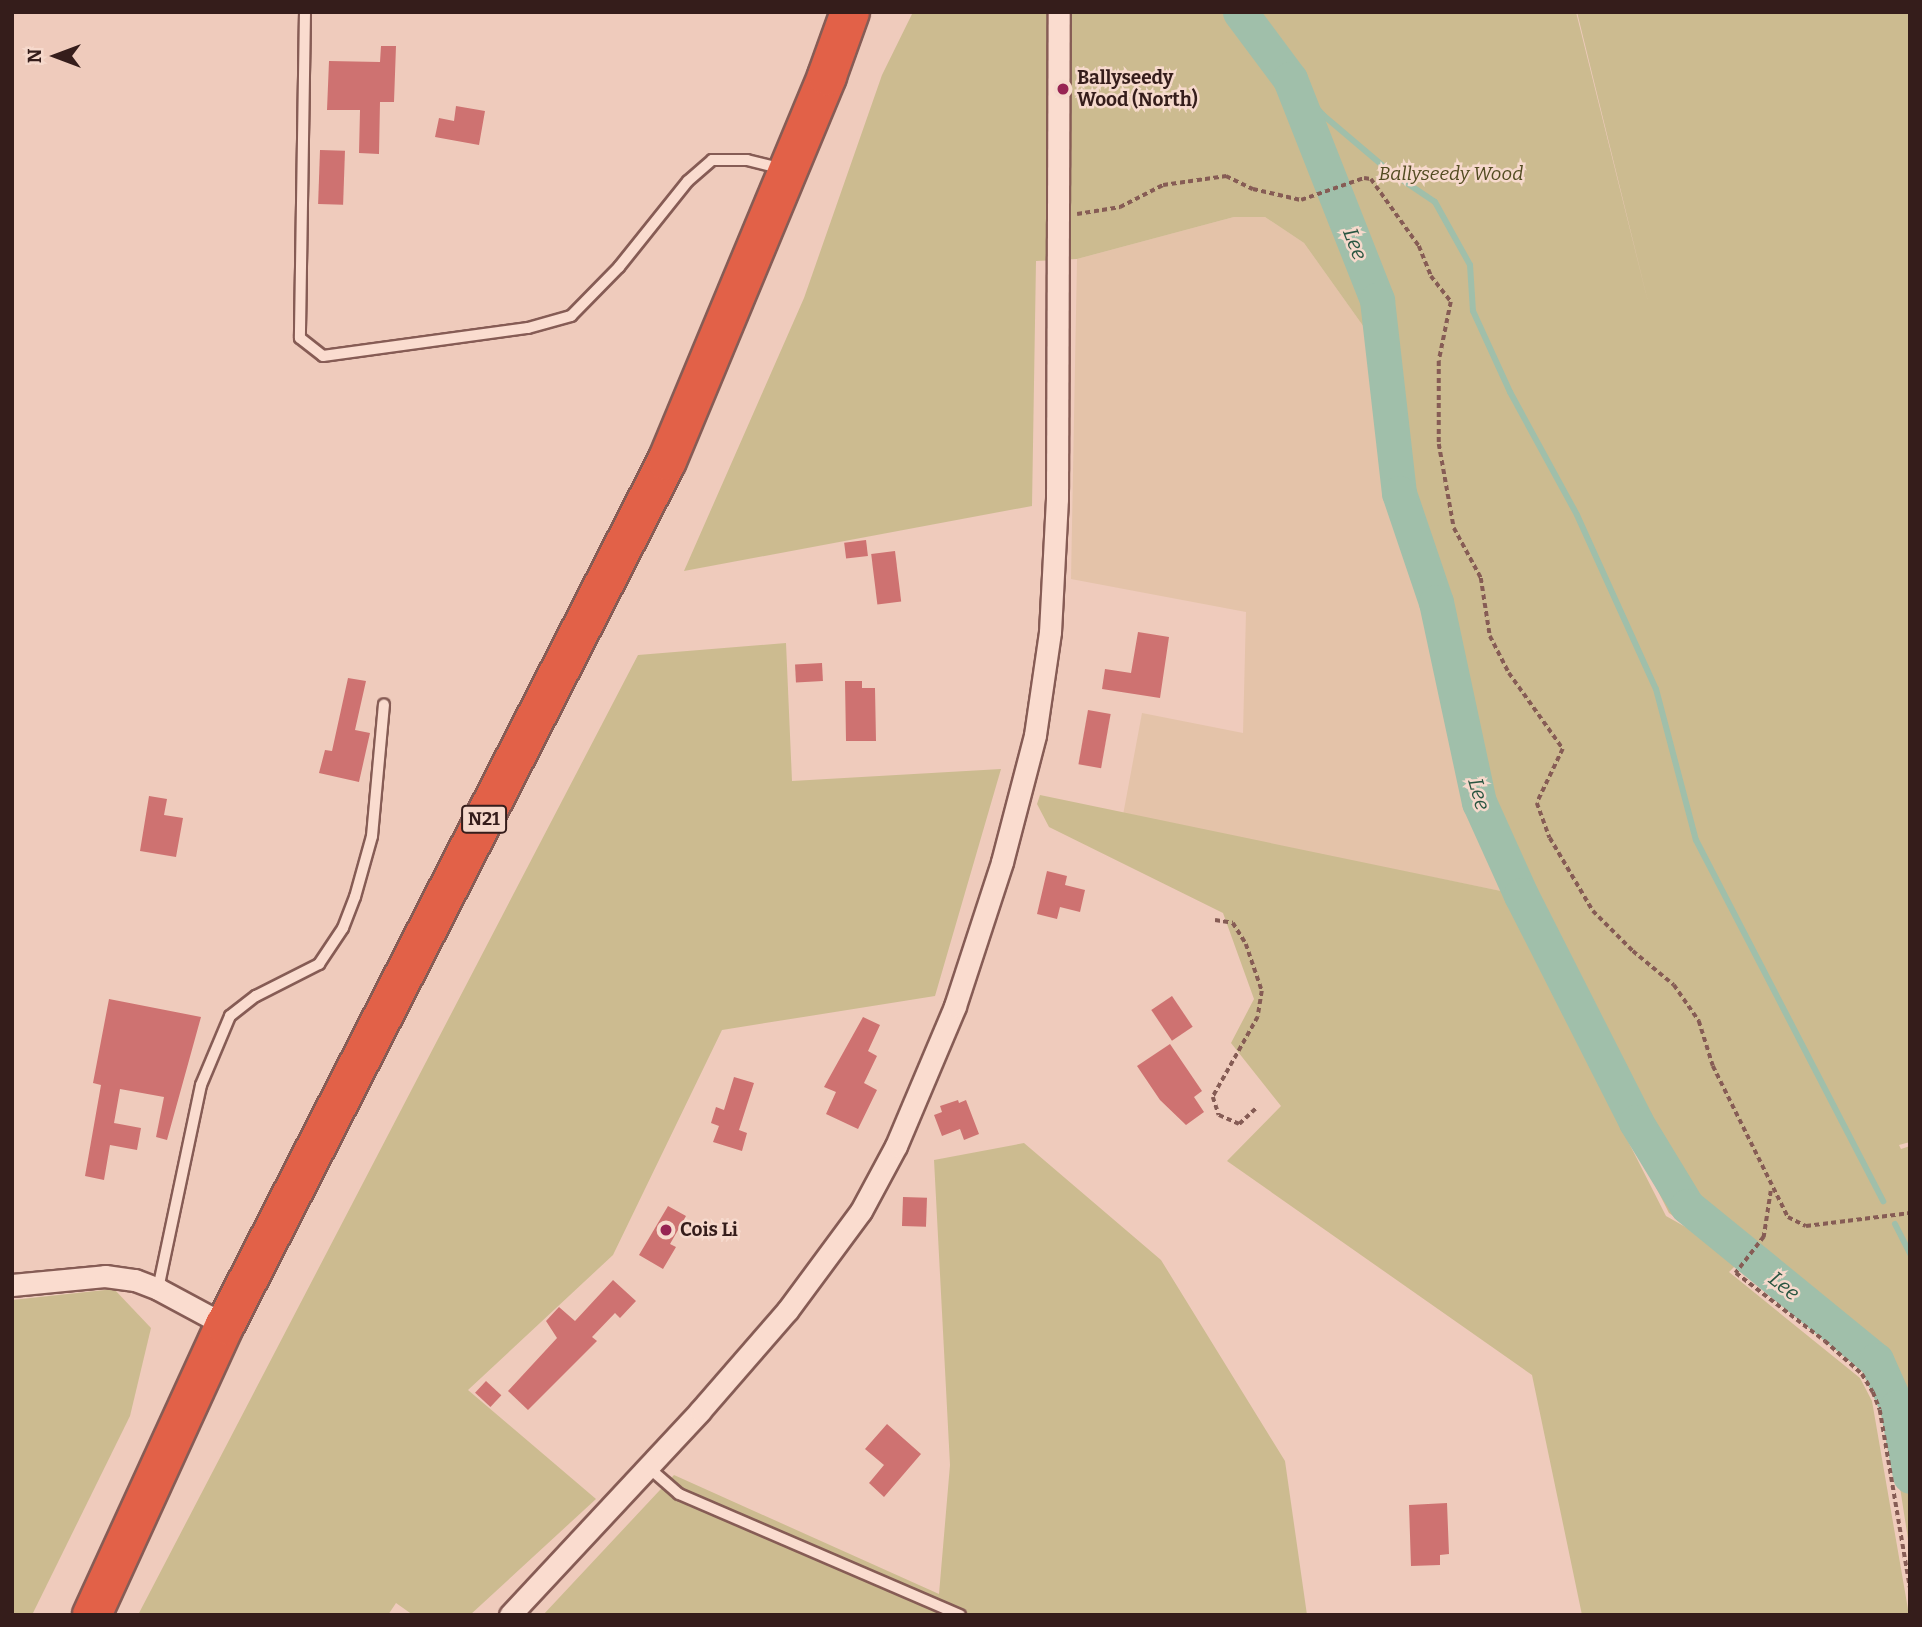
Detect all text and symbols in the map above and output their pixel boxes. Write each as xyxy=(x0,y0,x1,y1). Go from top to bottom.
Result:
north arrow xyxy=(21,21,91,91)
text: N xyxy=(23,49,46,63)
place label: Ballyseedy Wood (North) xyxy=(1077,67,1198,111)
marker: Ballyseedy Wood (North) xyxy=(1055,81,1071,97)
park label: Ballyseedy Wood xyxy=(1379,163,1523,185)
water label: Lee xyxy=(1337,225,1373,263)
water label: Lee xyxy=(1462,775,1496,813)
road number: N21 xyxy=(460,804,508,834)
place label: Cois Li xyxy=(680,1219,738,1241)
marker: Cois Li xyxy=(658,1222,674,1238)
water label: Lee xyxy=(1764,1266,1804,1306)

